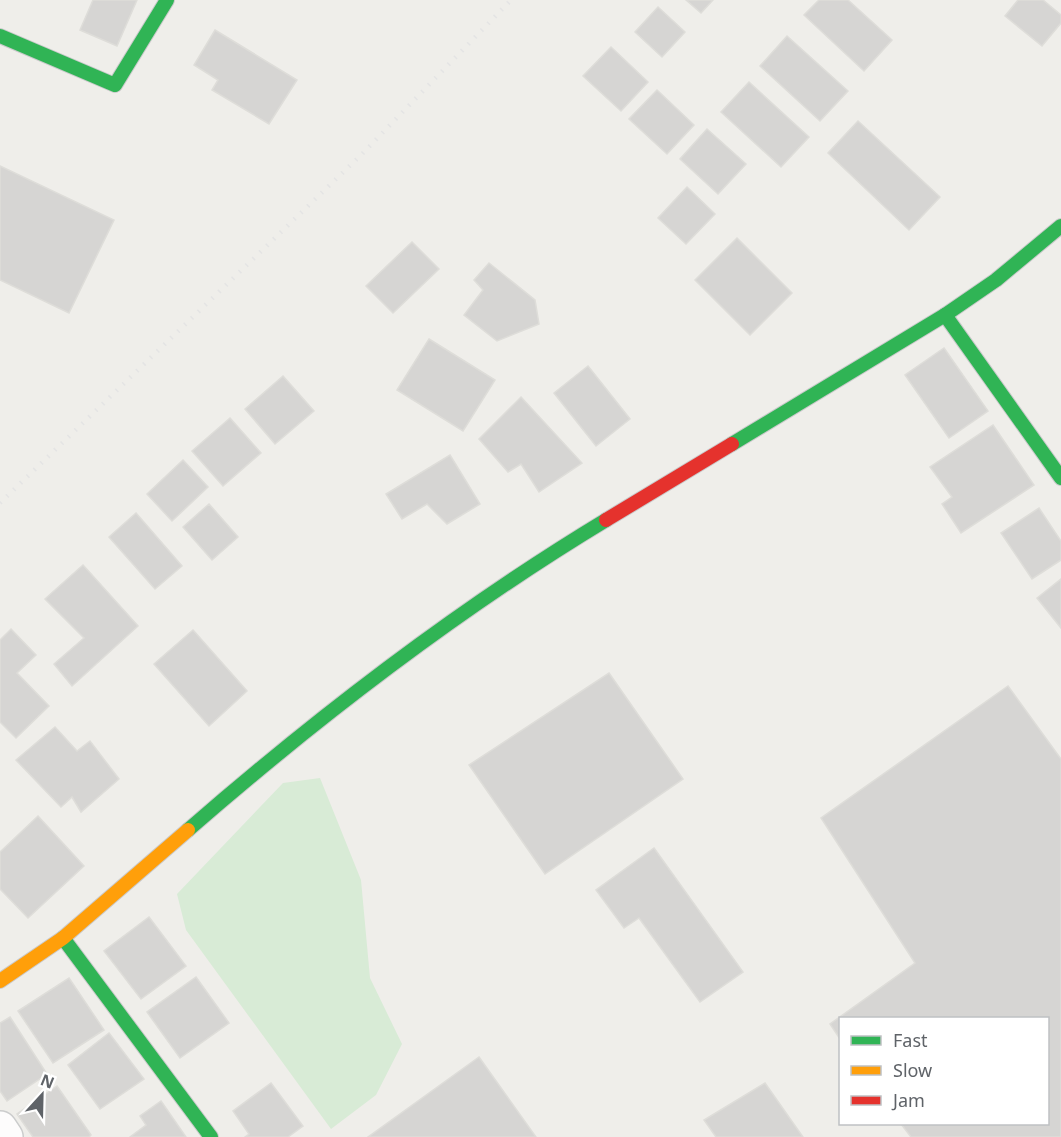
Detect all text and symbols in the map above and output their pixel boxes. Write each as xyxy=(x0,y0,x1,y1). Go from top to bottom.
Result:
legend xyxy=(839,1017,1049,1125)
text: Fast xyxy=(893,1028,928,1052)
text: Slow xyxy=(893,1058,932,1082)
north arrow xyxy=(12,1065,72,1125)
text: N xyxy=(37,1068,58,1094)
text: Jam xyxy=(891,1088,925,1112)

